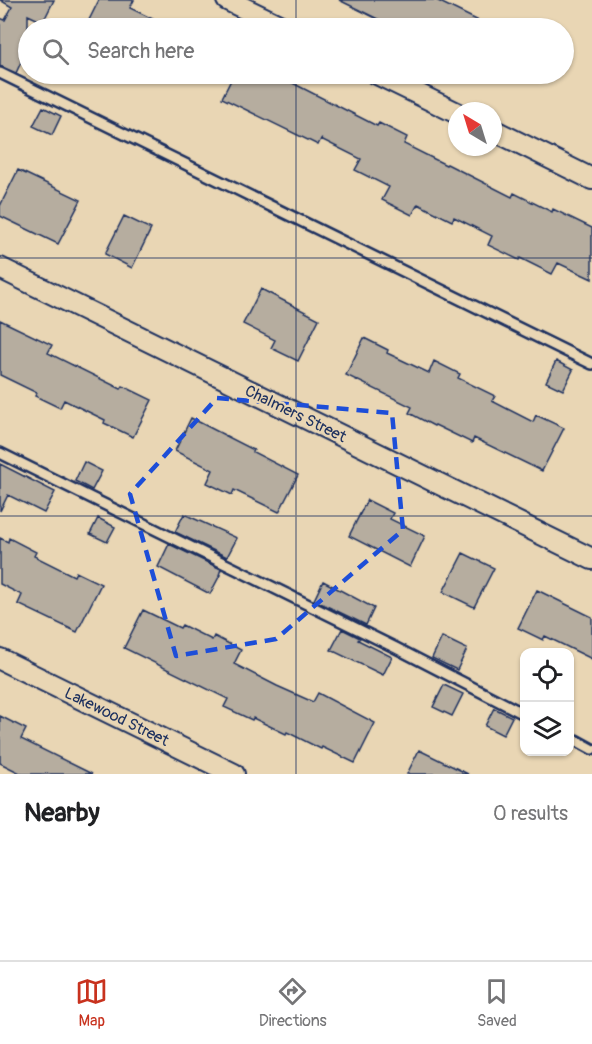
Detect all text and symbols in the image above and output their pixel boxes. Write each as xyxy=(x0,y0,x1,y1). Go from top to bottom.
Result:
search box xyxy=(18,18,574,84)
icon: search xyxy=(39,35,72,68)
text: Search here xyxy=(87,37,194,65)
north arrow xyxy=(448,102,502,156)
street label: Chalmers Street xyxy=(242,381,350,447)
map controls xyxy=(520,648,574,756)
button: locate xyxy=(520,648,574,702)
street label: Lakewood Street xyxy=(61,683,173,751)
button: layers xyxy=(520,702,574,756)
text: Nearby xyxy=(24,797,100,829)
text: 0 results xyxy=(493,801,568,826)
tab: Map xyxy=(75,975,108,1031)
tab: Directions xyxy=(259,975,327,1031)
tab: Saved xyxy=(477,975,517,1031)

